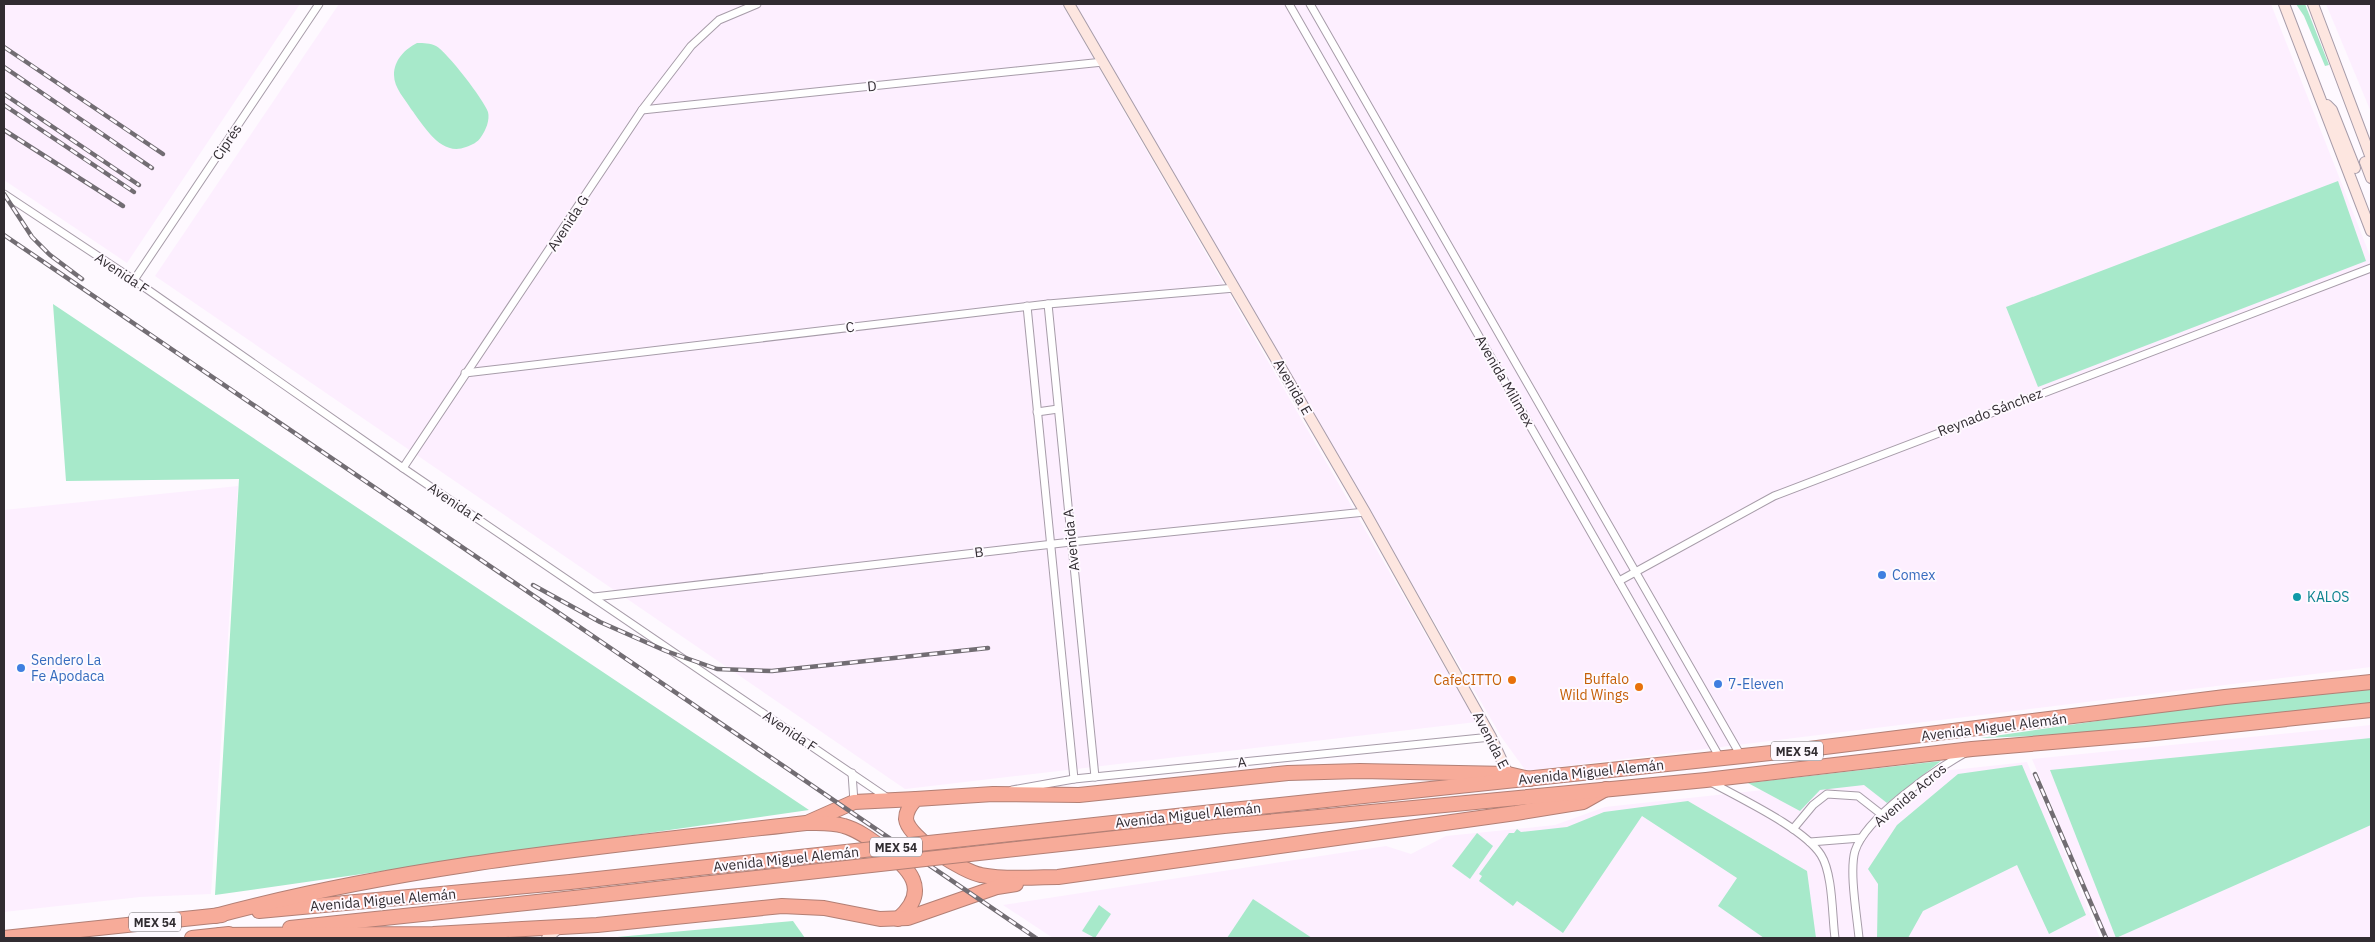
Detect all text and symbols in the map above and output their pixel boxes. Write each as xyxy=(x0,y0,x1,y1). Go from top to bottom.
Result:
street label: D xyxy=(866,77,878,95)
street label: Ciprés xyxy=(208,120,246,164)
street label: Avenida G xyxy=(543,192,593,254)
street label: Avenida F xyxy=(92,248,153,298)
street label: C xyxy=(845,318,856,336)
street label: Avenida Milimex xyxy=(1472,332,1538,430)
street label: Avenida E xyxy=(1270,356,1316,418)
street label: Reynado Sánchez xyxy=(1935,384,2045,440)
street label: Avenida F xyxy=(425,478,486,528)
street label: Avenida A xyxy=(1059,508,1083,572)
street label: B xyxy=(973,543,985,561)
place label: Comex xyxy=(1892,566,1935,584)
marker: Comex xyxy=(1876,569,1888,581)
place label: KALOS xyxy=(2307,588,2350,606)
marker: KALOS xyxy=(2291,591,2303,603)
place label: Sendero La Fe Apodaca xyxy=(31,651,105,685)
marker: Sendero La Fe Apodaca xyxy=(15,662,27,674)
place label: Buffalo Wild Wings xyxy=(1560,670,1629,704)
place label: CafeCITTO xyxy=(1433,671,1502,689)
marker: CafeCITTO xyxy=(1506,674,1518,686)
place label: 7-Eleven xyxy=(1728,675,1784,693)
marker: 7-Eleven xyxy=(1712,678,1724,690)
marker: Buffalo Wild Wings xyxy=(1633,681,1645,693)
street label: Avenida F xyxy=(760,706,821,756)
street label: Avenida E xyxy=(1469,708,1513,772)
street label: Avenida Miguel Alemán xyxy=(1920,709,2068,745)
road number: MEX 54 xyxy=(1771,741,1823,760)
street label: A xyxy=(1237,753,1247,771)
street label: Avenida Miguel Alemán xyxy=(1517,755,1665,789)
street label: Avenida Acros xyxy=(1870,759,1950,831)
street label: Avenida Miguel Alemán xyxy=(1114,798,1262,832)
road number: MEX 54 xyxy=(870,838,922,856)
street label: Avenida Miguel Alemán xyxy=(712,842,860,876)
street label: Avenida Miguel Alemán xyxy=(309,885,457,915)
road number: MEX 54 xyxy=(129,912,181,932)

